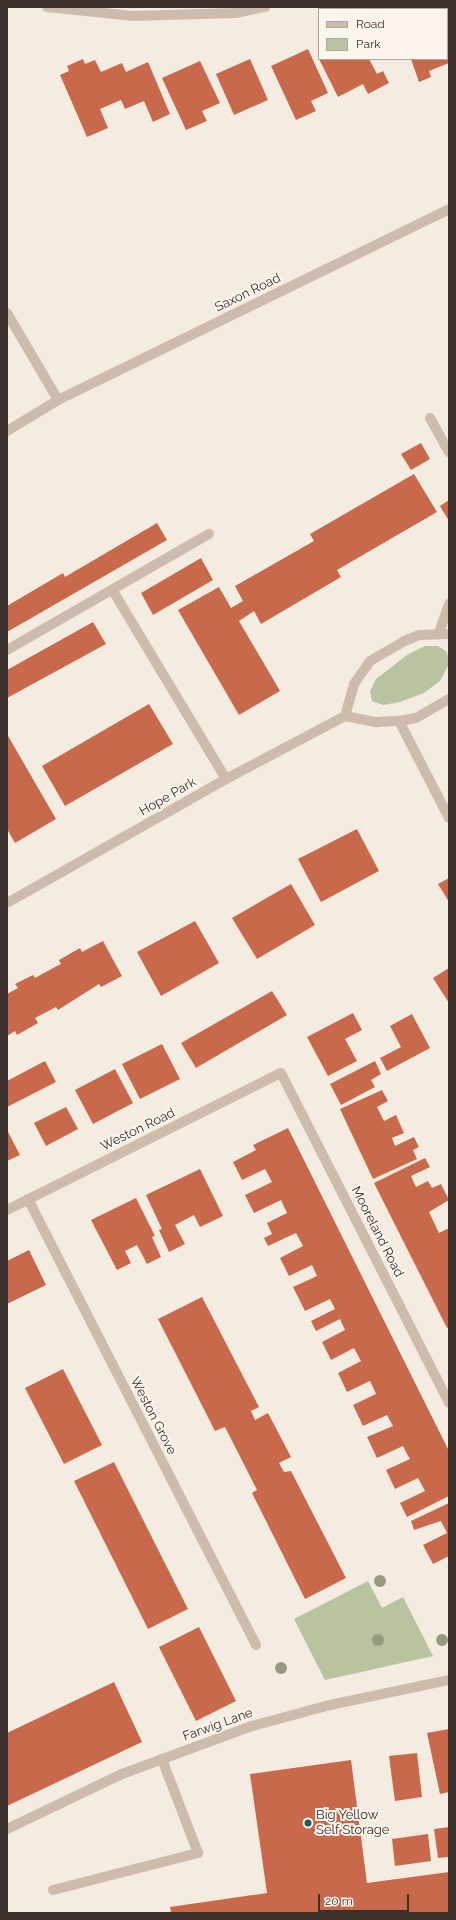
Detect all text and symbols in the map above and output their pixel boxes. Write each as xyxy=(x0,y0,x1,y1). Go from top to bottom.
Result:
legend xyxy=(318,8,448,60)
text: Road xyxy=(356,17,385,31)
text: Park xyxy=(356,37,381,51)
street label: Saxon Road xyxy=(213,270,283,316)
street label: Hope Park xyxy=(137,775,199,819)
street label: Weston Road xyxy=(98,1105,178,1155)
street label: Mooreland Road xyxy=(347,1184,407,1280)
street label: Weston Grove xyxy=(127,1375,179,1457)
street label: Farwig Lane xyxy=(181,1705,255,1745)
place label: Big Yellow Self Storage xyxy=(316,1808,390,1839)
marker: Big Yellow Self Storage xyxy=(303,1818,313,1828)
scale bar xyxy=(320,1886,411,1912)
text: 20 m xyxy=(325,1894,353,1908)

